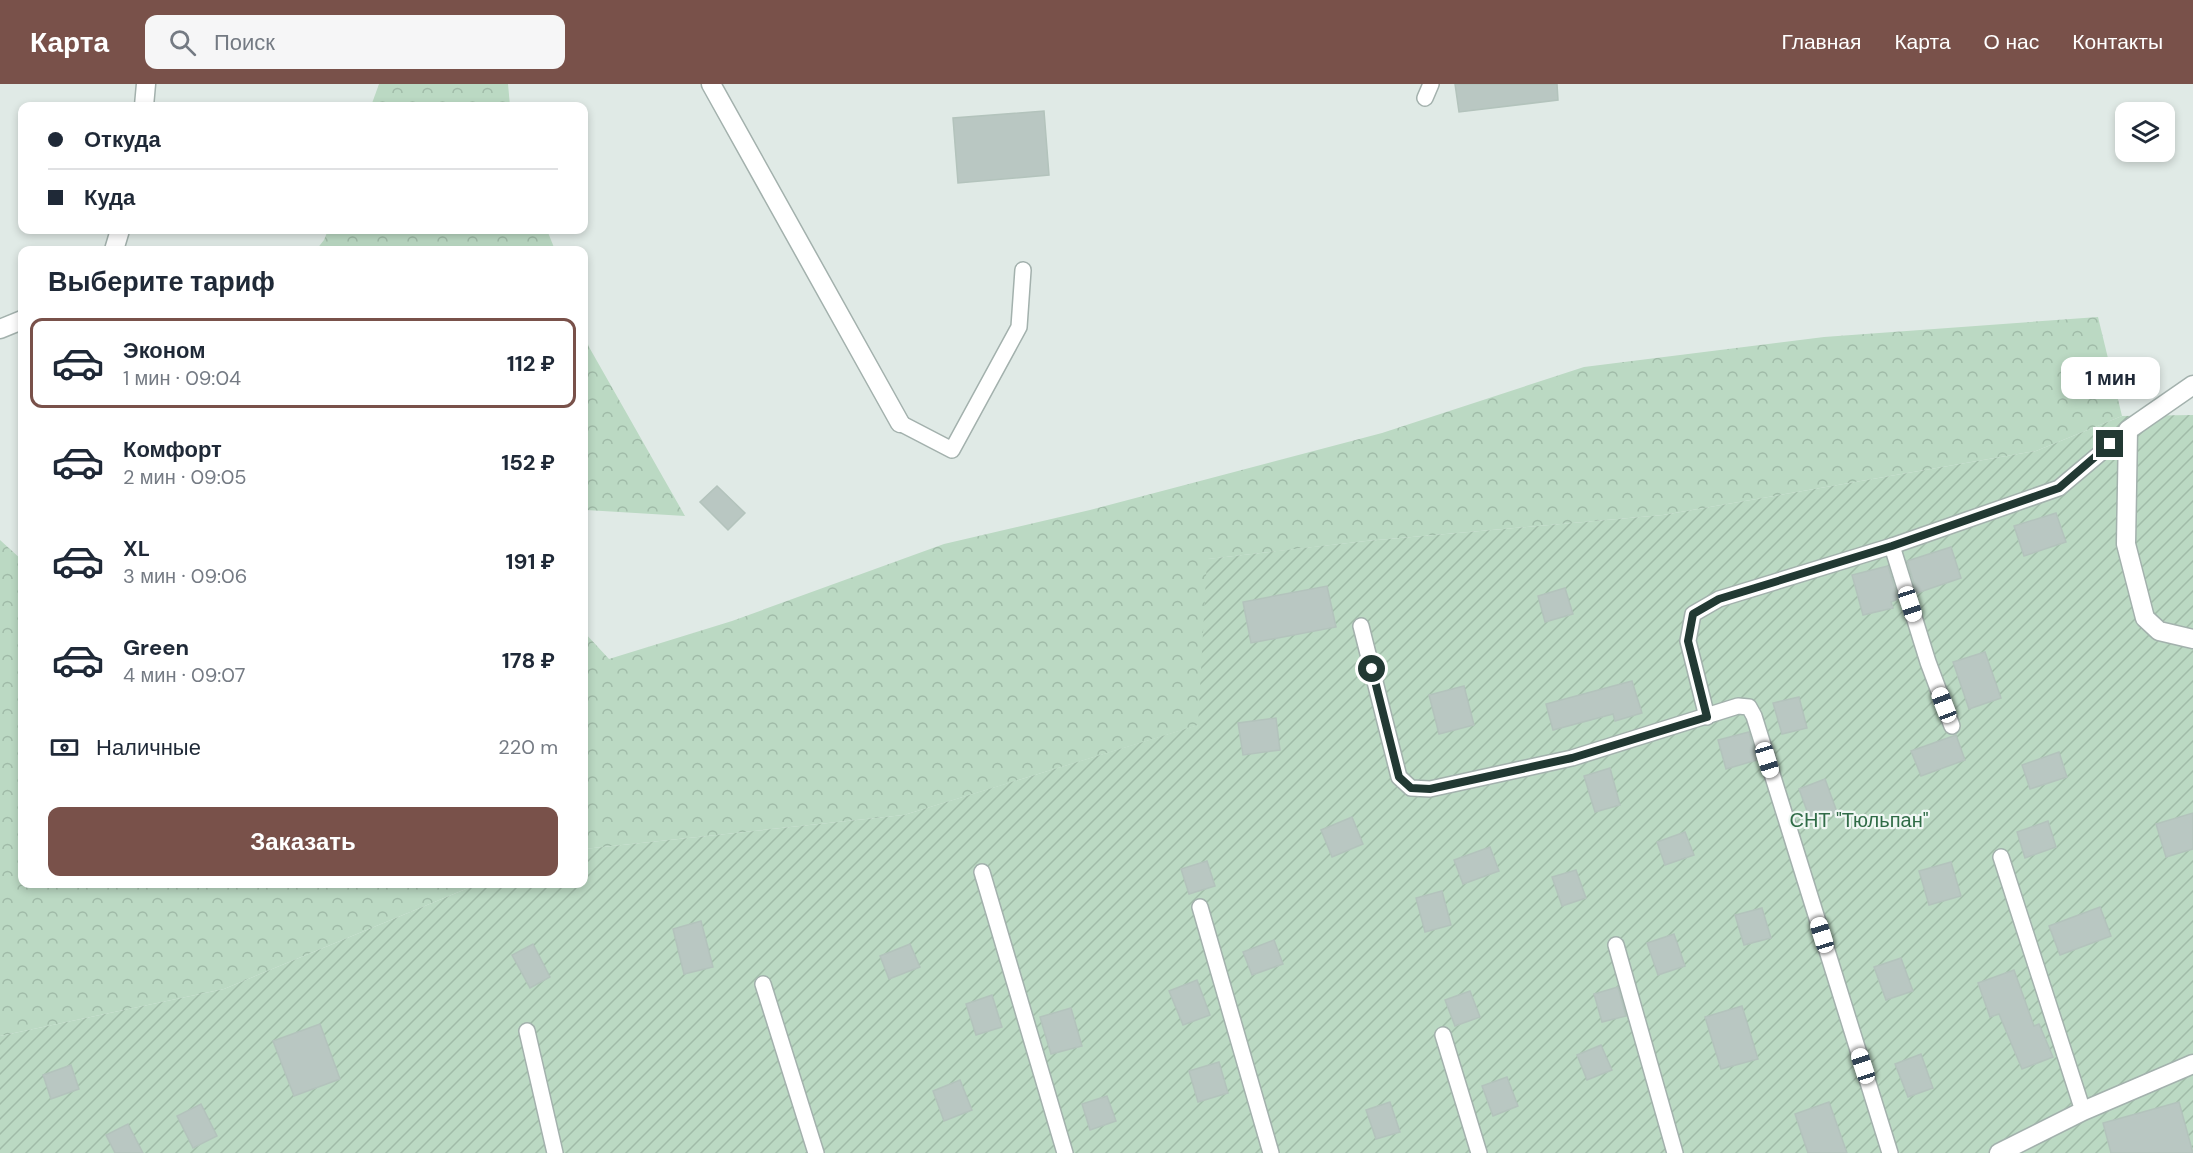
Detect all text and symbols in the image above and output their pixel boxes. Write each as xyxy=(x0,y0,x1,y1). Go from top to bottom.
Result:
search box xyxy=(145,15,565,69)
text: Карта xyxy=(30,24,109,61)
icon: search xyxy=(166,26,199,59)
text: Поиск xyxy=(214,28,275,57)
text: Главная xyxy=(1781,28,1861,56)
text: Карта xyxy=(1894,28,1951,56)
text: О нас xyxy=(1984,28,2039,56)
text: Контакты xyxy=(2072,28,2163,56)
map controls xyxy=(2115,102,2175,162)
button: layers xyxy=(2115,102,2175,162)
text: Откуда xyxy=(84,125,161,154)
text: Куда xyxy=(84,183,135,212)
text: Выберите тариф xyxy=(48,264,275,299)
icon: car xyxy=(51,336,105,390)
text: Эконом xyxy=(123,336,206,365)
text: 112 ₽ xyxy=(507,349,555,378)
callout: 1 мин xyxy=(2060,357,2160,399)
text: 1 мин · 09:04 xyxy=(123,365,241,391)
text: 1 мин xyxy=(2085,365,2136,391)
route end xyxy=(2096,430,2123,457)
icon: car xyxy=(51,435,105,489)
text: Комфорт xyxy=(123,435,222,464)
text: 152 ₽ xyxy=(501,448,555,477)
text: 2 мин · 09:05 xyxy=(123,464,247,490)
icon: car xyxy=(51,534,105,588)
text: XL xyxy=(123,534,150,563)
text: 191 ₽ xyxy=(506,547,555,576)
text: 3 мин · 09:06 xyxy=(123,563,247,589)
car xyxy=(1896,584,1924,624)
icon: car xyxy=(51,633,105,687)
text: Green xyxy=(123,633,189,662)
text: 178 ₽ xyxy=(502,646,555,675)
route start xyxy=(1358,655,1385,682)
text: 4 мин · 09:07 xyxy=(123,662,245,688)
car xyxy=(1929,685,1959,725)
icon: cash xyxy=(48,731,81,764)
text: Наличные xyxy=(96,733,201,762)
text: 220 m xyxy=(498,734,558,760)
car xyxy=(1753,740,1781,780)
button: Заказать xyxy=(48,807,558,876)
park label: СНТ "Тюльпан" xyxy=(1789,807,1929,833)
car xyxy=(1808,915,1836,955)
car xyxy=(1849,1046,1877,1086)

